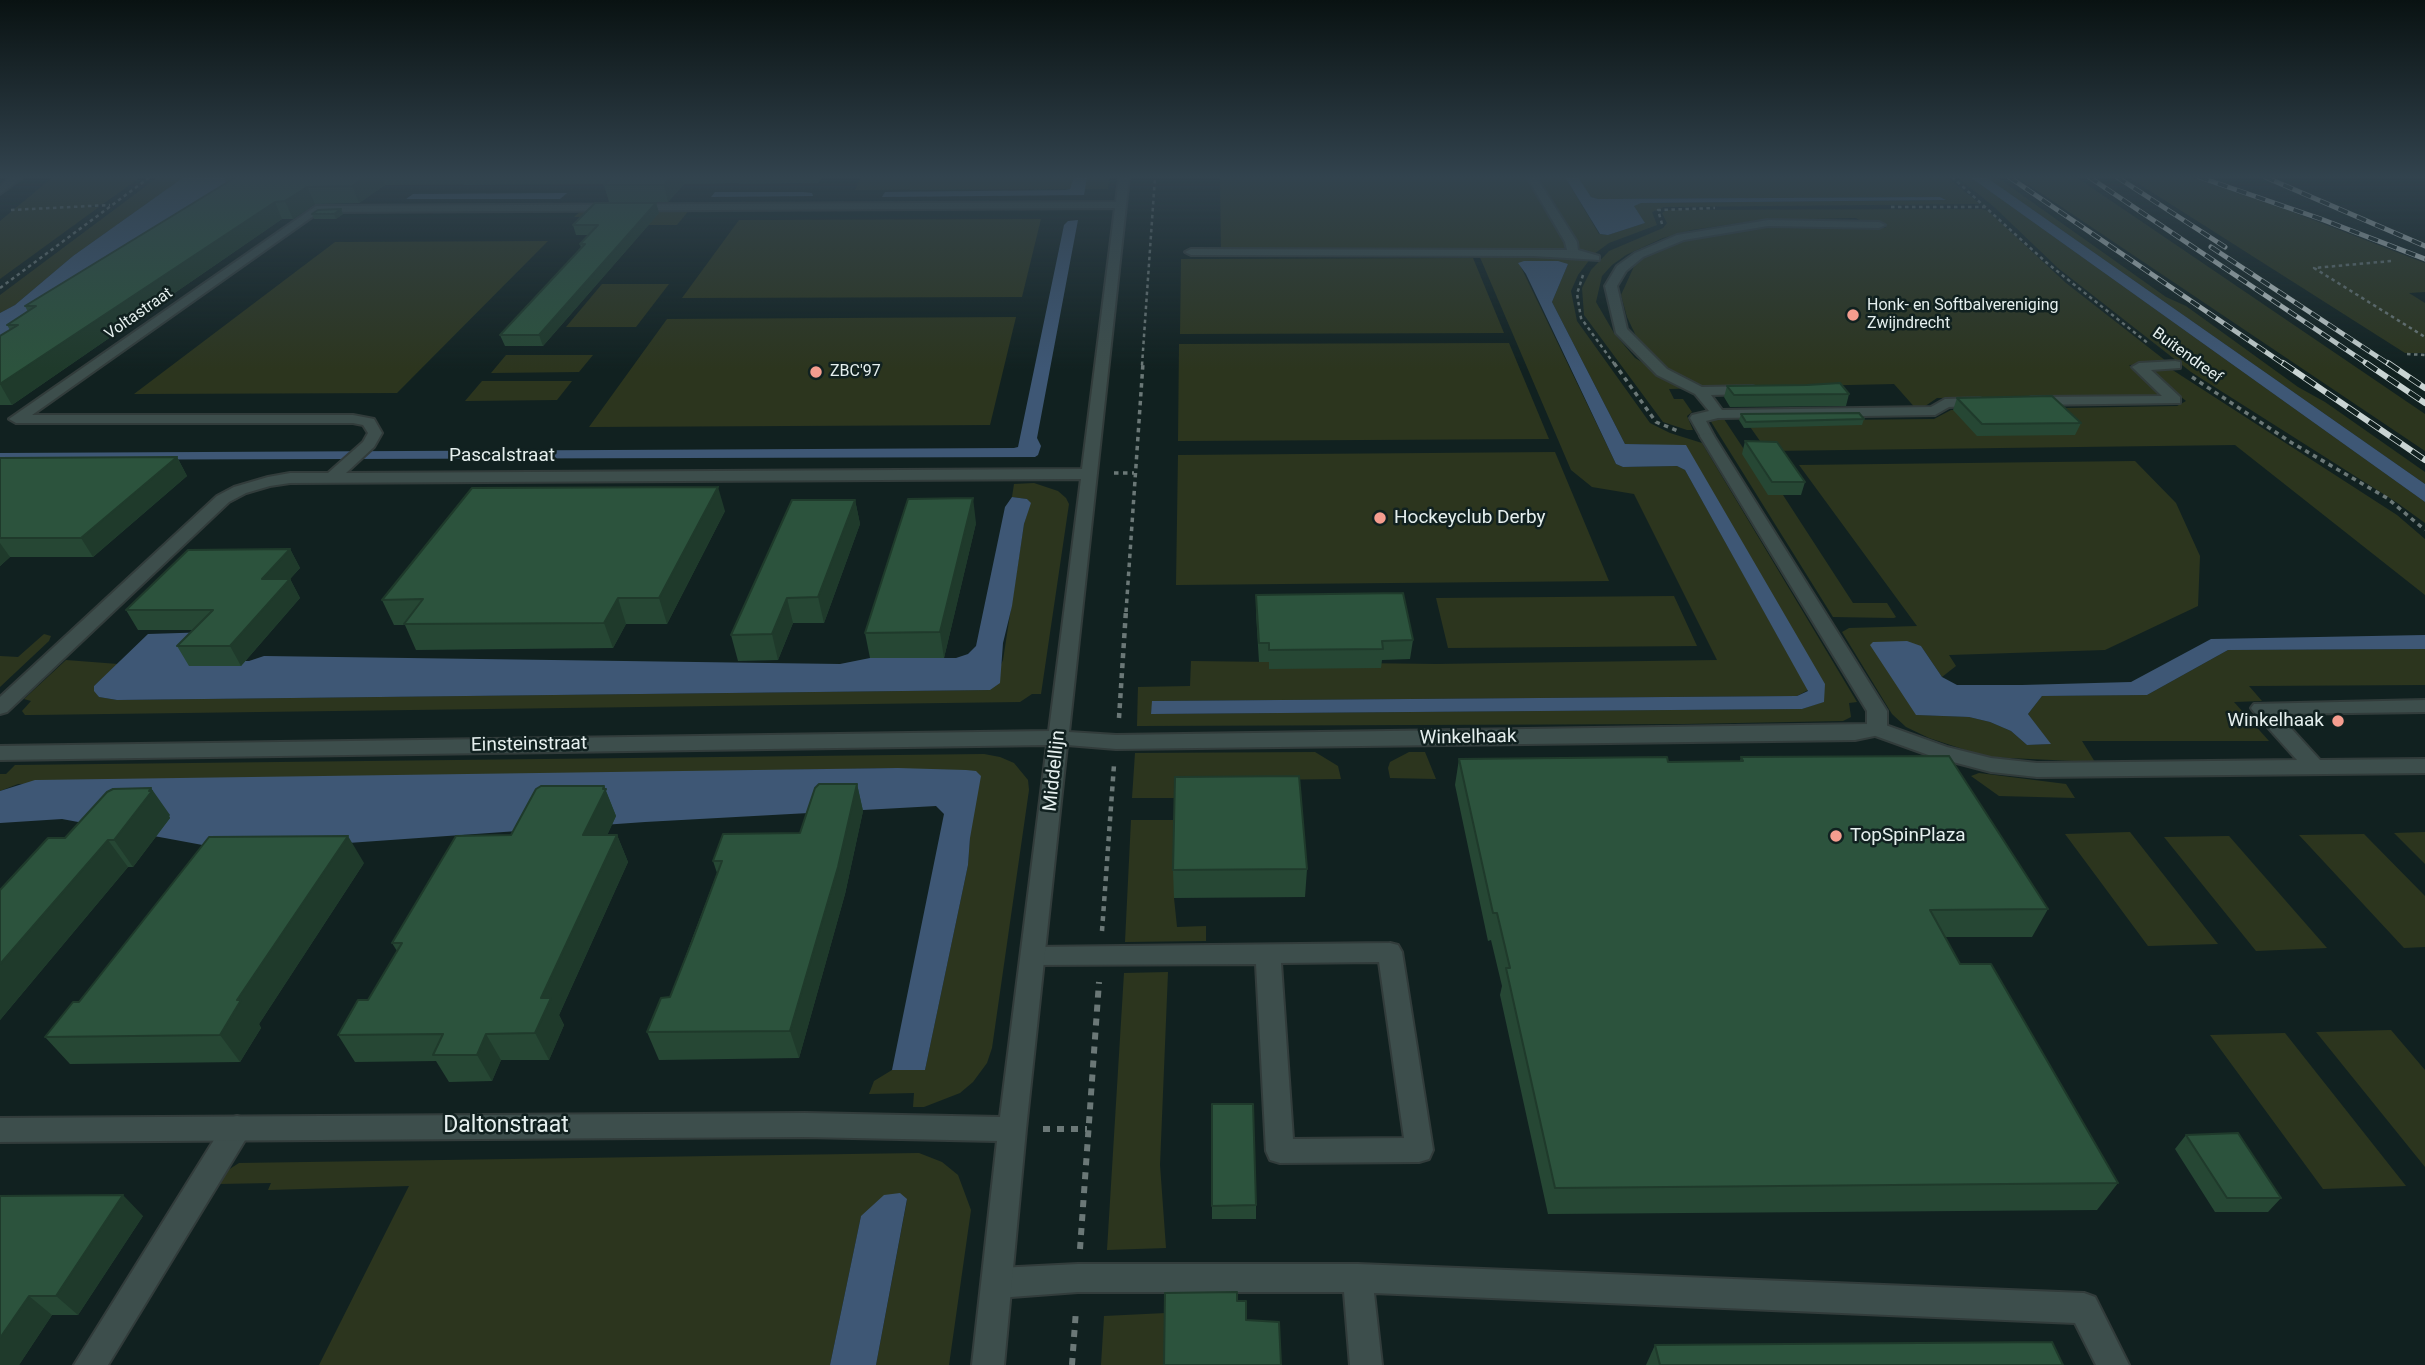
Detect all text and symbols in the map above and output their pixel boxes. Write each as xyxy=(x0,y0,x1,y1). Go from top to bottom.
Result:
street label: Voltastraat xyxy=(102,284,176,344)
place label: Honk- en Softbalvereniging Zwijndrecht xyxy=(1867,296,2058,334)
marker: Honk- en Softbalvereniging Zwijndrecht xyxy=(1845,307,1861,323)
street label: Buitendreef xyxy=(2148,324,2226,388)
place label: ZBC'97 xyxy=(830,362,881,382)
marker: ZBC'97 xyxy=(808,364,824,380)
street label: Pascalstraat xyxy=(449,445,555,467)
place label: Hockeyclub Derby xyxy=(1394,507,1546,529)
marker: Hockeyclub Derby xyxy=(1372,510,1388,526)
place label: Winkelhaak xyxy=(2227,710,2324,732)
marker: Winkelhaak xyxy=(2330,713,2346,729)
street label: Winkelhaak xyxy=(1419,726,1517,750)
street label: Middellijn xyxy=(1039,729,1071,813)
street label: Einsteinstraat xyxy=(471,733,587,757)
place label: TopSpinPlaza xyxy=(1850,825,1966,847)
marker: TopSpinPlaza xyxy=(1828,828,1844,844)
street label: Daltonstraat xyxy=(443,1112,569,1140)

